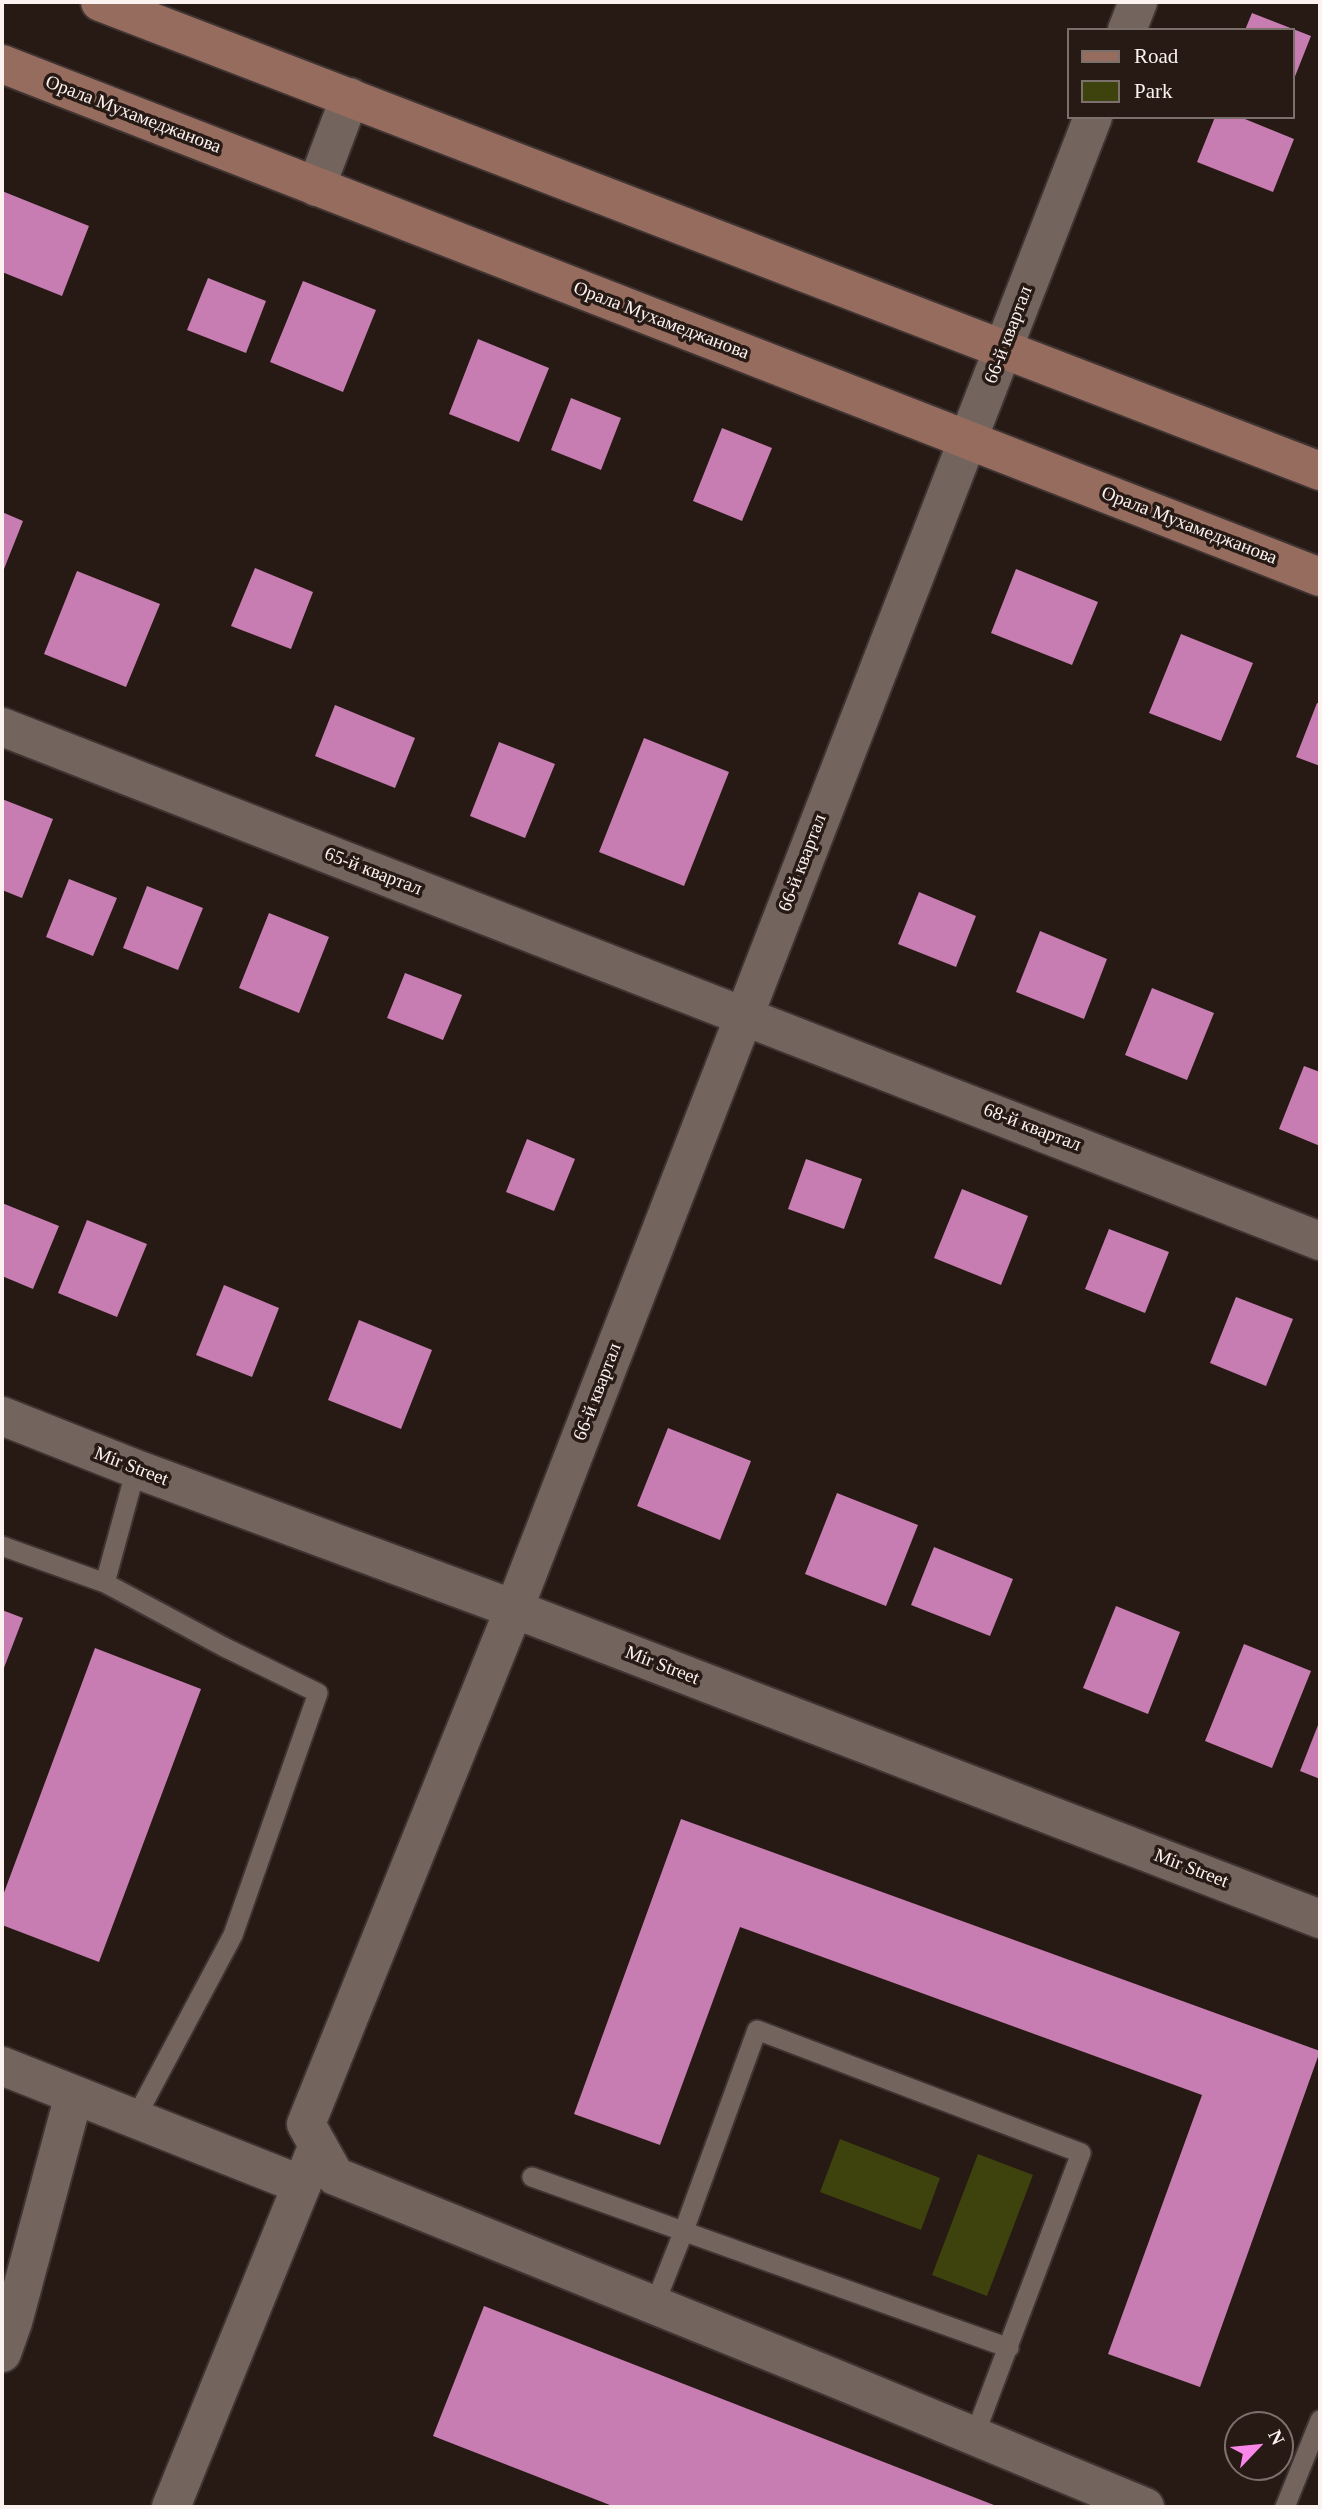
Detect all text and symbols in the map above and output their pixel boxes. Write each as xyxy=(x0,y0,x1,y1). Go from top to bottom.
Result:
legend xyxy=(1066,28,1294,119)
text: Road xyxy=(1134,44,1178,68)
street label: Орала Мухамеджанова xyxy=(42,71,224,159)
text: Park xyxy=(1134,79,1173,103)
street label: Орала Мухамеджанова xyxy=(570,277,752,365)
street label: 66-й квартал xyxy=(980,283,1038,387)
street label: Орала Мухамеджанова xyxy=(1098,482,1280,570)
street label: 66-й квартал xyxy=(774,811,832,915)
street label: 65-й квартал xyxy=(321,843,425,901)
street label: 68-й квартал xyxy=(980,1099,1084,1157)
street label: 66-й квартал xyxy=(569,1340,627,1444)
street label: Mir Street xyxy=(91,1442,171,1492)
street label: Mir Street xyxy=(622,1641,702,1691)
street label: Mir Street xyxy=(1151,1844,1231,1894)
north arrow xyxy=(1224,2411,1294,2481)
text: N xyxy=(1264,2427,1289,2448)

